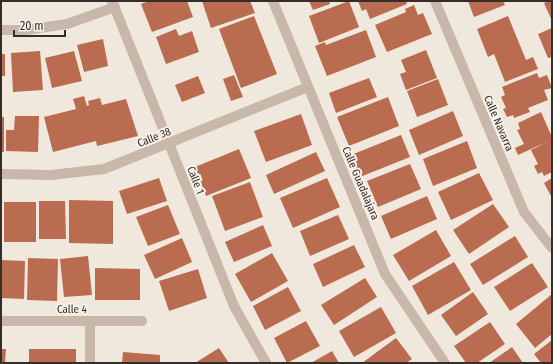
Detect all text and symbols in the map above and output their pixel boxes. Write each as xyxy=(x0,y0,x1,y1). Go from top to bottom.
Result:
scale bar xyxy=(14,12,65,38)
text: 20 m xyxy=(20,19,44,33)
street label: Calle Navarra xyxy=(481,93,516,153)
street label: Calle 38 xyxy=(136,125,173,150)
street label: Calle Guadalajara xyxy=(339,145,382,222)
street label: Calle 1 xyxy=(184,164,207,196)
street label: Calle 4 xyxy=(57,303,88,316)

